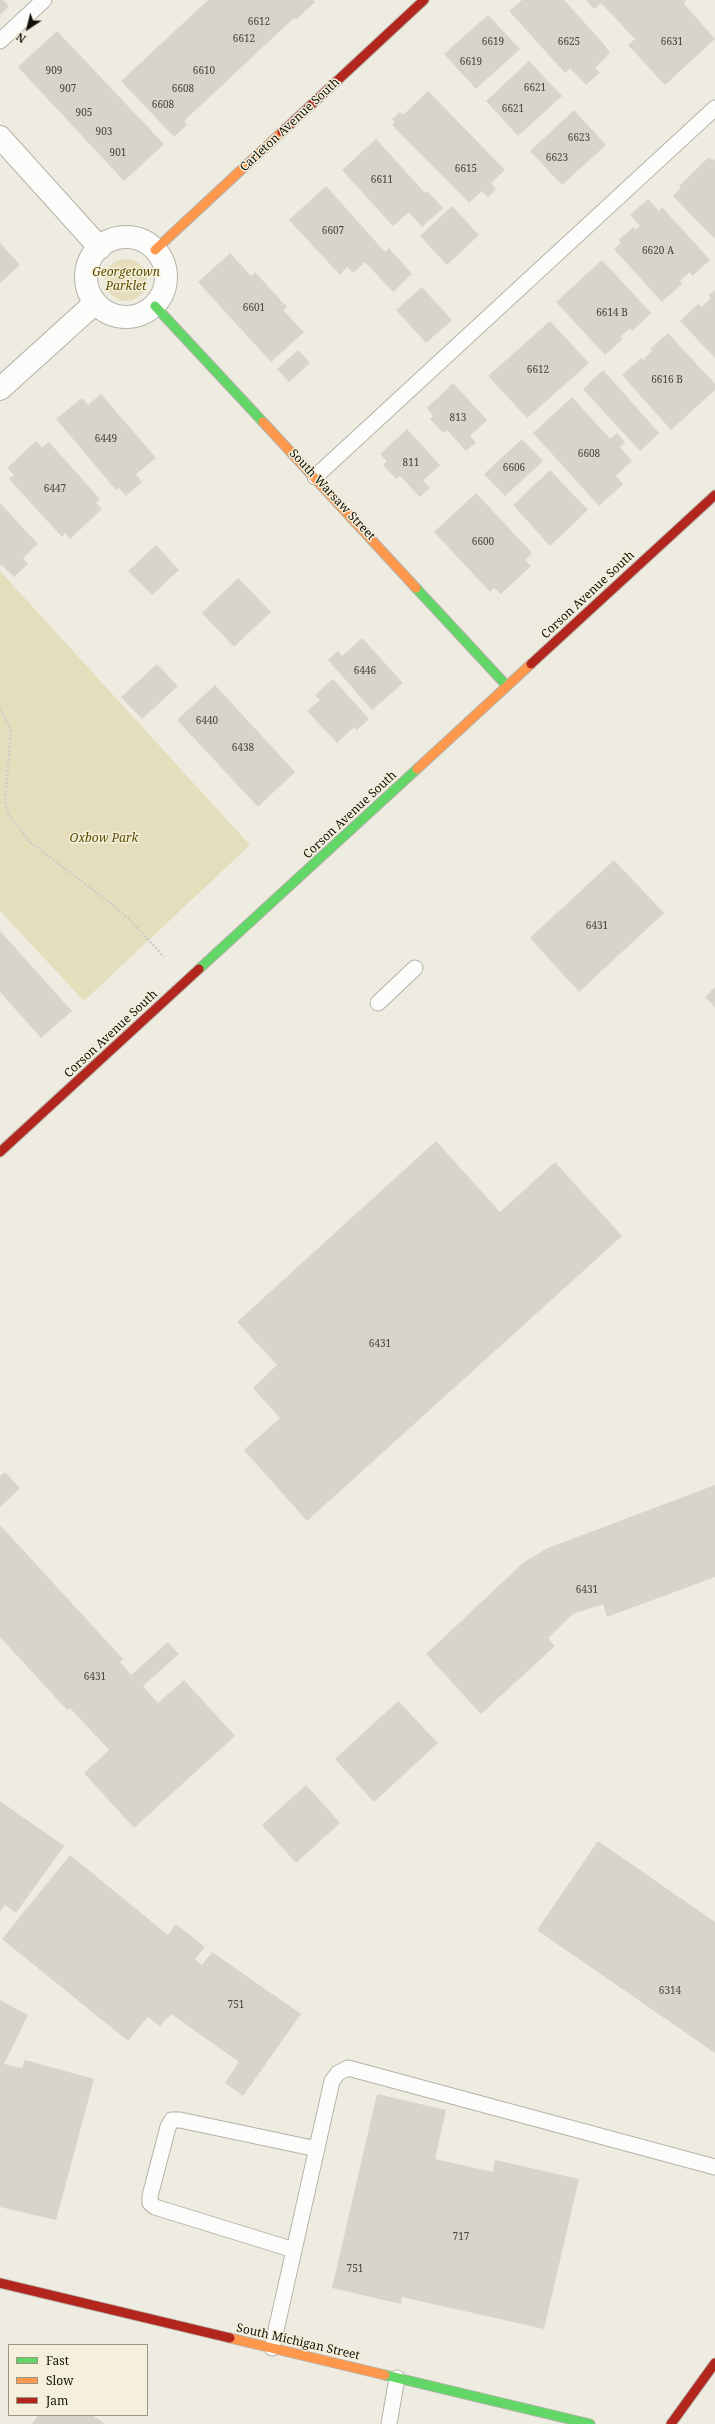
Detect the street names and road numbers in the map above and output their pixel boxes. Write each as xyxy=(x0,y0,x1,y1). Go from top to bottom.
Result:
street label: Carleton Avenue South xyxy=(237,75,343,175)
street label: South Warsaw Street xyxy=(286,446,378,544)
street label: Corson Avenue South xyxy=(538,548,638,642)
street label: Corson Avenue South xyxy=(300,768,400,862)
street label: Corson Avenue South xyxy=(61,987,161,1081)
street label: South Michigan Street xyxy=(235,2321,361,2363)

